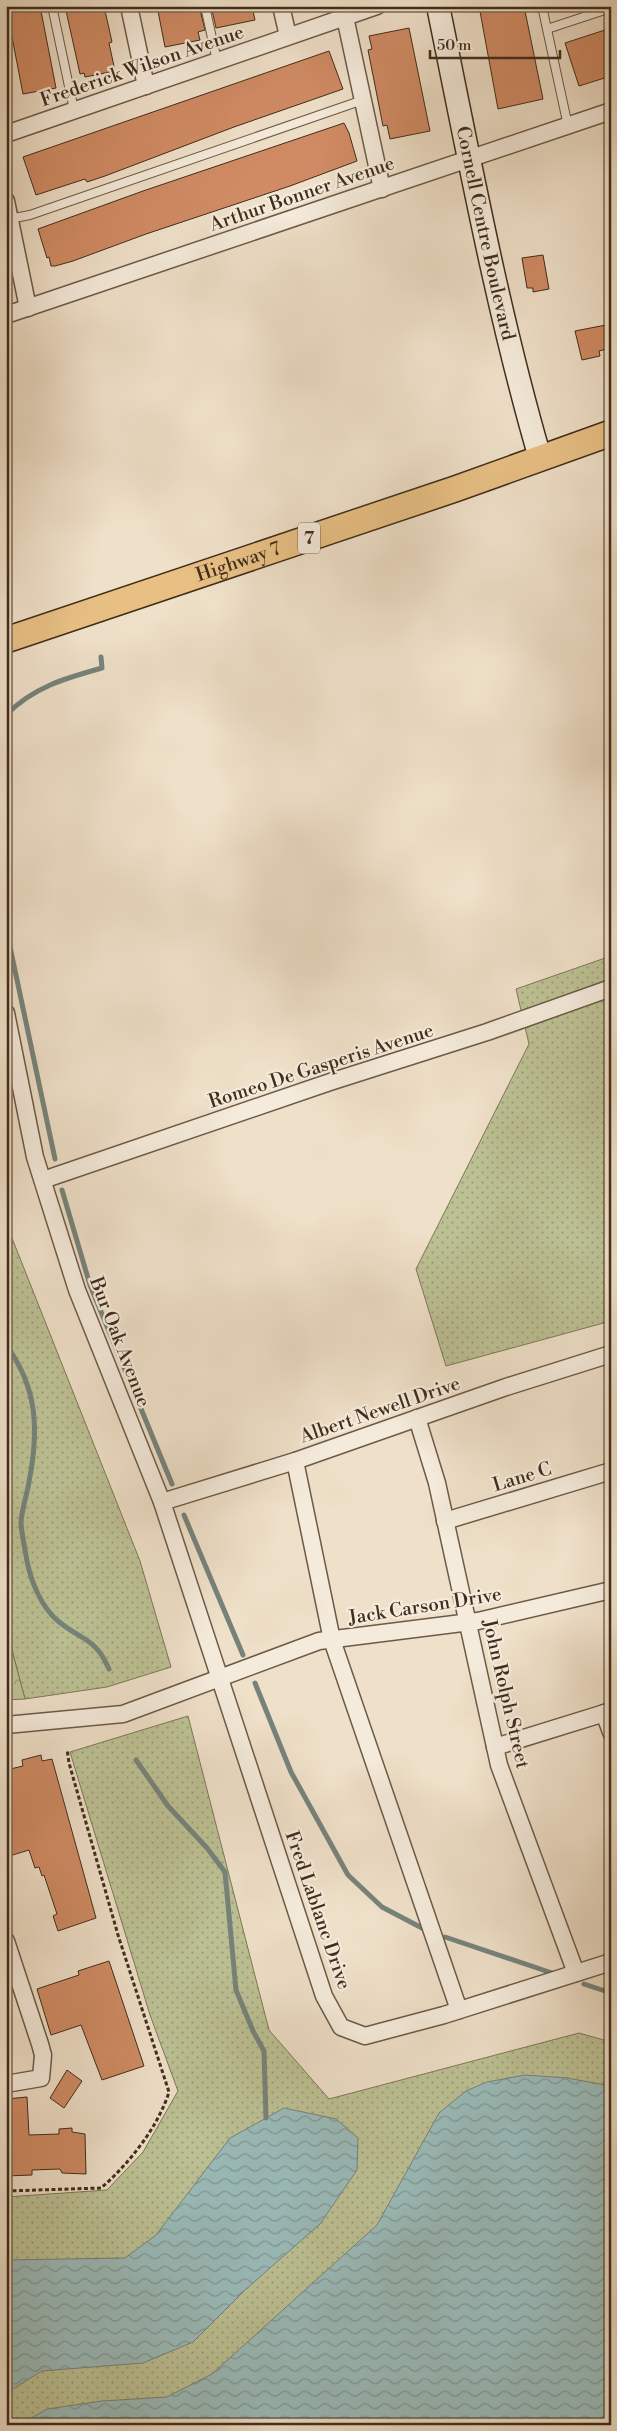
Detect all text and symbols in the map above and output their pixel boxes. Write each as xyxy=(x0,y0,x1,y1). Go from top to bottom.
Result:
street label: Frederick Wilson Avenue xyxy=(37,20,247,112)
scale bar xyxy=(430,28,560,60)
text: 50 m xyxy=(437,36,471,55)
street label: Cornell Centre Boulevard xyxy=(451,124,520,343)
street label: Arthur Bonner Avenue xyxy=(205,151,398,237)
road number: 7 xyxy=(298,522,320,554)
street label: Highway 7 xyxy=(193,536,284,587)
street label: Romeo De Gasperis Avenue xyxy=(206,1018,436,1114)
street label: Bur Oak Avenue xyxy=(84,1273,156,1410)
street label: Albert Newell Drive xyxy=(296,1371,463,1449)
street label: Lane C xyxy=(490,1457,554,1497)
street label: Jack Carson Drive xyxy=(346,1582,503,1630)
street label: John Rolph Street xyxy=(477,1616,535,1771)
street label: Fred Lablanc Drive xyxy=(280,1828,356,1992)

